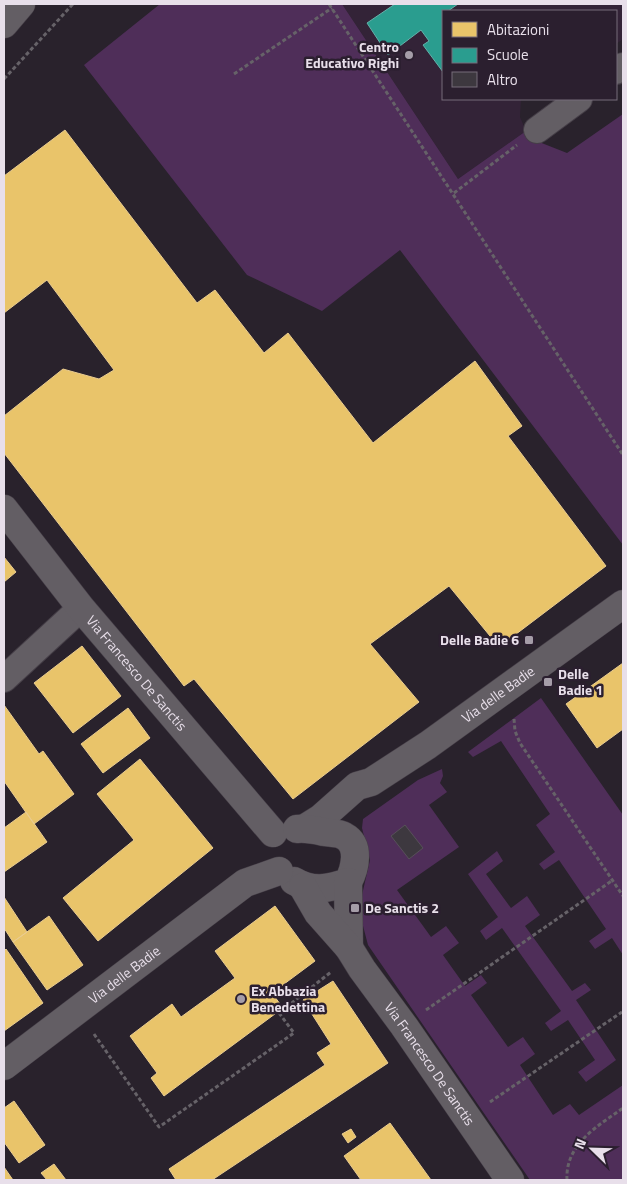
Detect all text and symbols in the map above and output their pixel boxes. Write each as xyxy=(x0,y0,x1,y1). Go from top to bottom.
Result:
legend xyxy=(442,10,617,100)
text: Abitazioni xyxy=(487,18,549,41)
place label: Centro Educativo Righi xyxy=(305,36,399,73)
text: Scuole xyxy=(487,43,529,66)
marker: Centro Educativo Righi xyxy=(403,49,415,61)
text: Altro xyxy=(487,68,518,91)
street label: Via Francesco De Sanctis xyxy=(82,610,192,735)
place label: Delle Badie 6 xyxy=(440,629,519,650)
marker: Delle Badie 6 xyxy=(523,634,535,646)
street label: Via delle Badie xyxy=(457,660,539,728)
place label: Delle Badie 1 xyxy=(558,663,603,700)
marker: Delle Badie 1 xyxy=(542,676,554,688)
place label: De Sanctis 2 xyxy=(365,897,439,918)
marker: De Sanctis 2 xyxy=(349,902,361,914)
street label: Via delle Badie xyxy=(83,940,164,1009)
place label: Ex Abbazia Benedettina xyxy=(251,980,325,1017)
marker: Ex Abbazia Benedettina xyxy=(235,993,247,1005)
street label: Via Francesco De Sanctis xyxy=(380,998,480,1129)
north arrow xyxy=(567,1124,617,1174)
text: N xyxy=(568,1135,591,1152)

